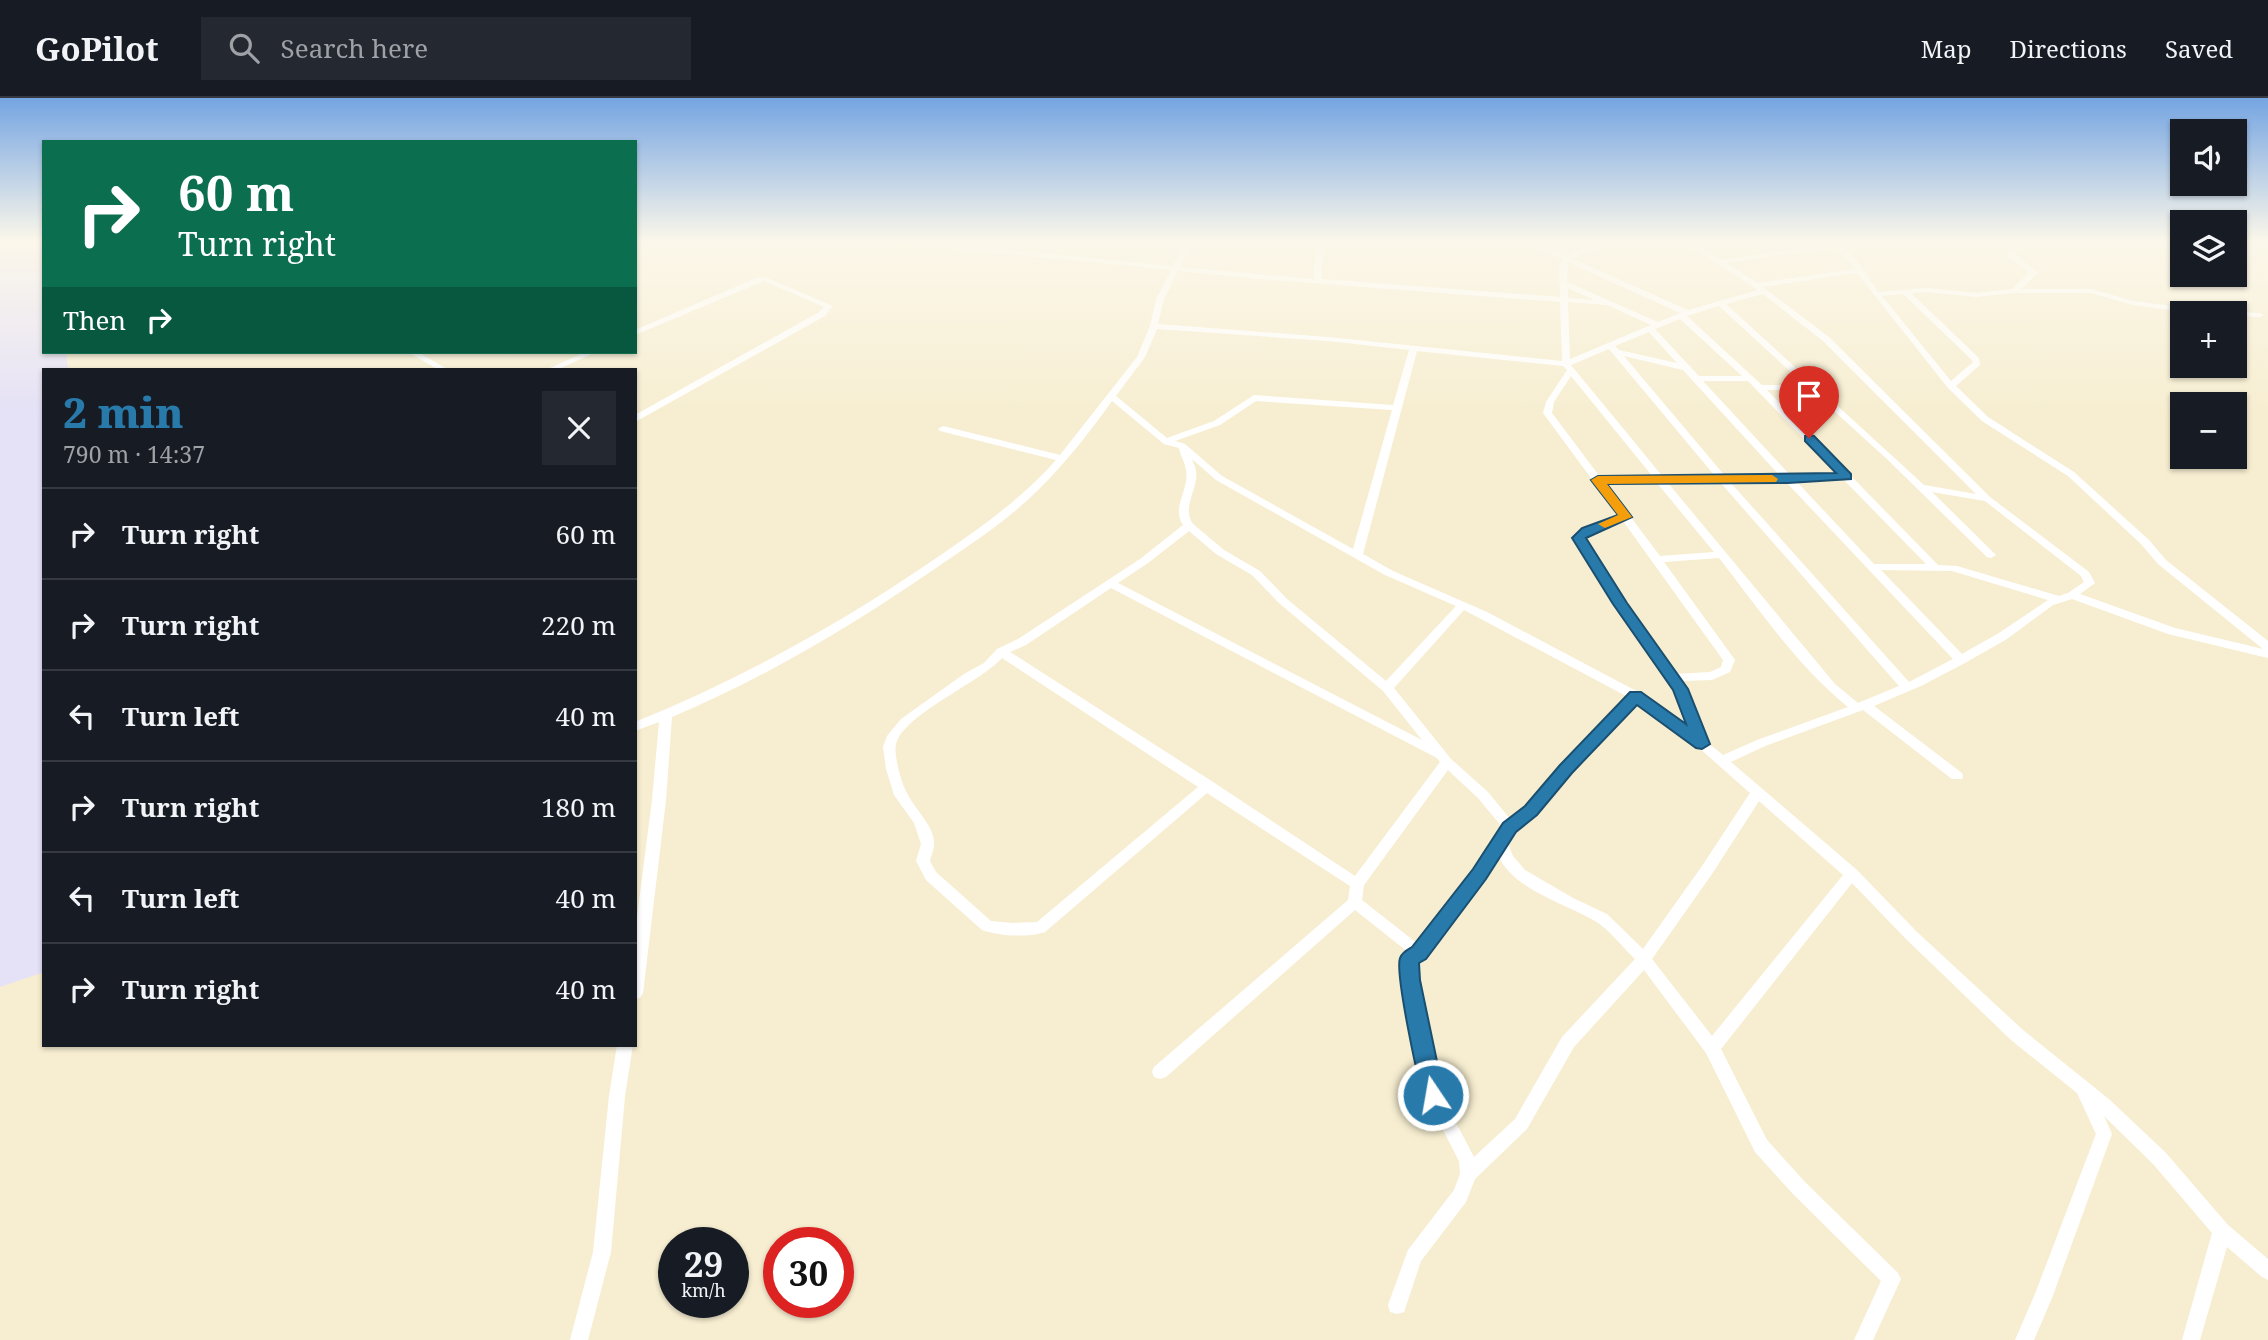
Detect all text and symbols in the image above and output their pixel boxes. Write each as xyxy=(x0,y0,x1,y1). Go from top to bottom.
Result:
search box xyxy=(201,17,691,80)
text: GoPilot xyxy=(35,26,159,71)
icon: search xyxy=(225,29,263,67)
text: Search here xyxy=(281,30,428,66)
text: Map xyxy=(1921,32,1972,65)
text: Directions xyxy=(2010,32,2127,65)
text: Saved xyxy=(2165,32,2233,65)
map controls xyxy=(2170,119,2247,469)
button: sound xyxy=(2170,119,2247,196)
text: 60 m xyxy=(178,159,294,225)
icon: right xyxy=(63,168,154,259)
button: layers xyxy=(2170,210,2247,287)
text: Turn right xyxy=(178,222,336,265)
icon: right xyxy=(140,301,178,339)
button: + xyxy=(2170,301,2247,378)
text: Then xyxy=(63,302,126,338)
pin xyxy=(1779,366,1839,438)
icon: arrive xyxy=(1790,377,1828,415)
text: 2 min xyxy=(63,383,184,440)
button: close xyxy=(542,391,616,465)
button: − xyxy=(2170,392,2247,469)
text: 790 m · 14:37 xyxy=(63,438,205,470)
icon: right xyxy=(63,515,101,553)
text: Turn right xyxy=(122,516,259,552)
text: 60 m xyxy=(556,516,616,552)
icon: right xyxy=(63,606,101,644)
text: Turn right xyxy=(122,607,259,643)
text: 220 m xyxy=(541,607,616,643)
icon: left xyxy=(63,697,101,735)
text: Turn left xyxy=(122,698,239,734)
text: 40 m xyxy=(556,698,616,734)
icon: right xyxy=(63,788,101,826)
text: Turn right xyxy=(122,789,259,825)
text: 180 m xyxy=(541,789,616,825)
icon: left xyxy=(63,879,101,917)
text: Turn left xyxy=(122,880,239,916)
text: 40 m xyxy=(556,880,616,916)
icon: right xyxy=(63,970,101,1008)
text: Turn right xyxy=(122,971,259,1007)
text: 40 m xyxy=(556,971,616,1007)
position arrow xyxy=(1396,1058,1470,1132)
speed limit sign: 30 xyxy=(763,1227,854,1318)
text: 29 xyxy=(684,1240,723,1287)
text: km/h xyxy=(681,1278,726,1302)

